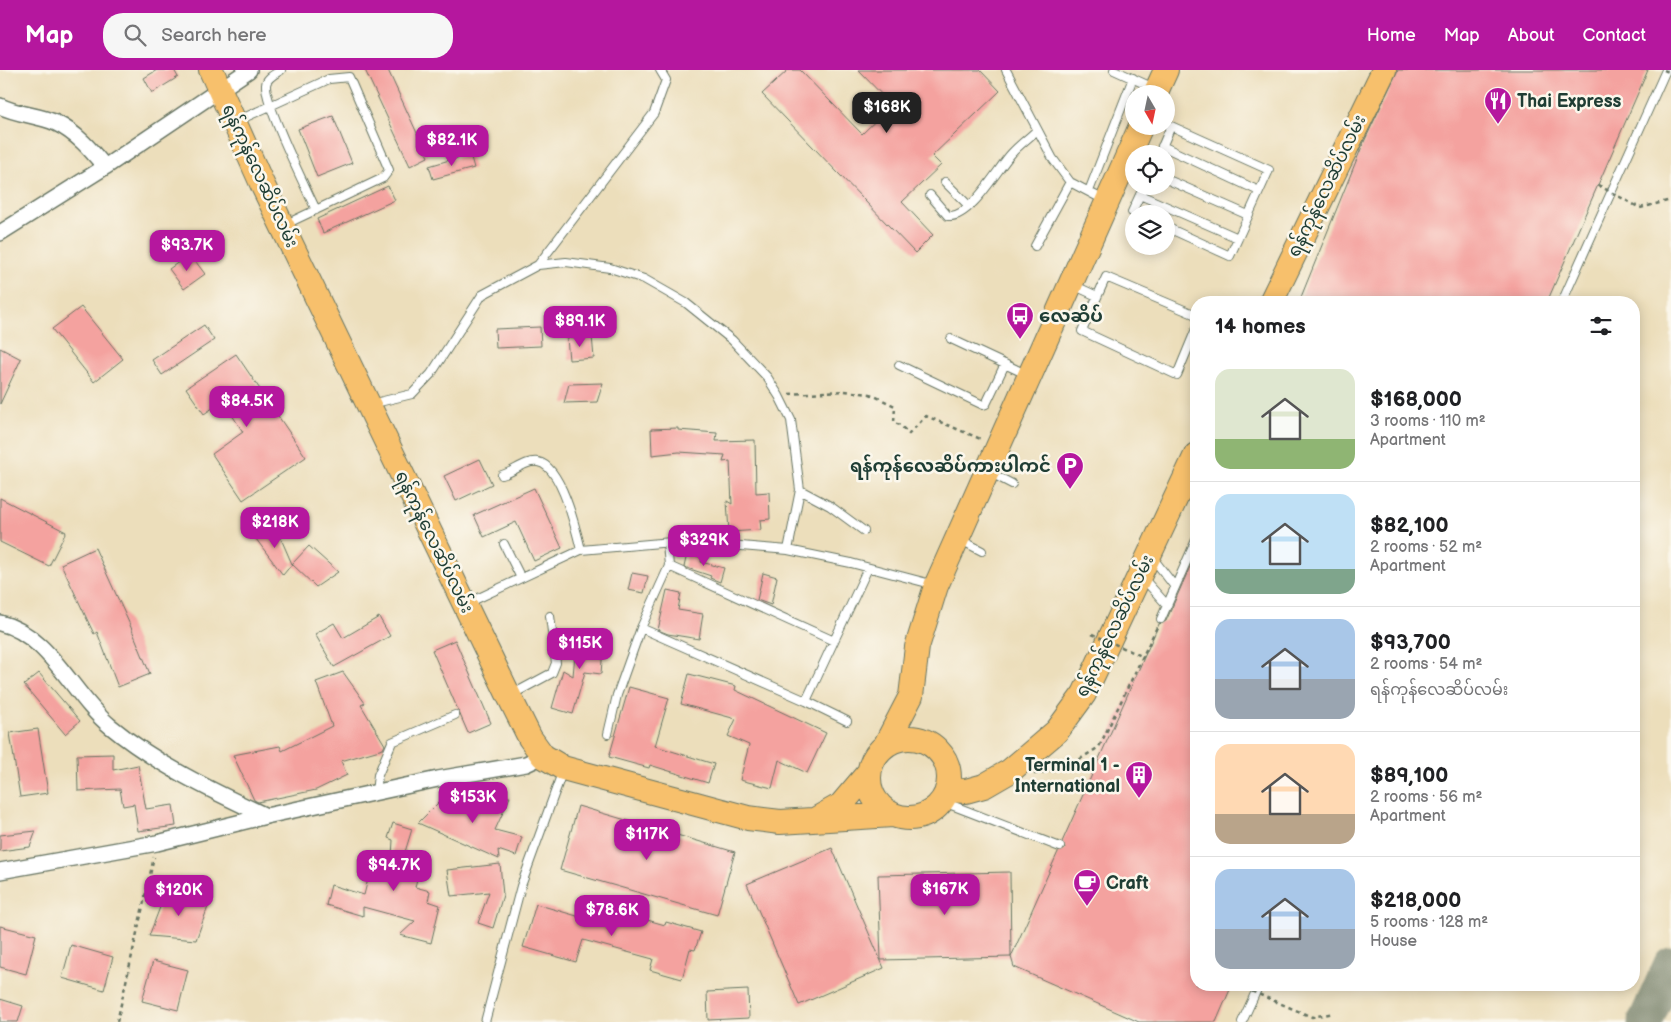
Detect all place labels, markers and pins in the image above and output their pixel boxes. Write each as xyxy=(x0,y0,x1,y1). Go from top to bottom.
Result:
restaurant icon: Thai Express xyxy=(1483,86,1513,125)
place label: Thai Express xyxy=(1517,91,1622,112)
pin: $168K xyxy=(852,92,922,134)
pin: $82.1K xyxy=(411,124,493,167)
pin: $93.7K xyxy=(146,230,228,272)
bus stop icon: လေဆိပ် xyxy=(1005,301,1035,340)
place label: လေဆိပ် xyxy=(1039,304,1103,327)
pin: $89.1K xyxy=(539,306,621,348)
pin: $84.5K xyxy=(206,386,288,428)
parking icon: ရန်ကုန်လေဆိပ်ကားပါကင် xyxy=(1055,451,1085,490)
place label: ရန်ကုန်လေဆိပ်ကားပါကင် xyxy=(850,454,1051,480)
pin: $218K xyxy=(240,506,310,549)
pin: $329K xyxy=(669,524,739,567)
pin: $115K xyxy=(545,628,615,670)
place label: Terminal 1 - International xyxy=(1015,755,1120,797)
building icon: Terminal 1 - International xyxy=(1124,760,1154,799)
pin: $153K xyxy=(438,782,508,824)
pin: $117K xyxy=(612,818,682,861)
pin: $94.7K xyxy=(353,850,435,892)
cafe icon: Craft xyxy=(1072,868,1102,907)
place label: Craft xyxy=(1106,873,1149,894)
pin: $120K xyxy=(144,874,214,917)
pin: $167K xyxy=(910,874,980,916)
pin: $78.6K xyxy=(571,894,653,937)

